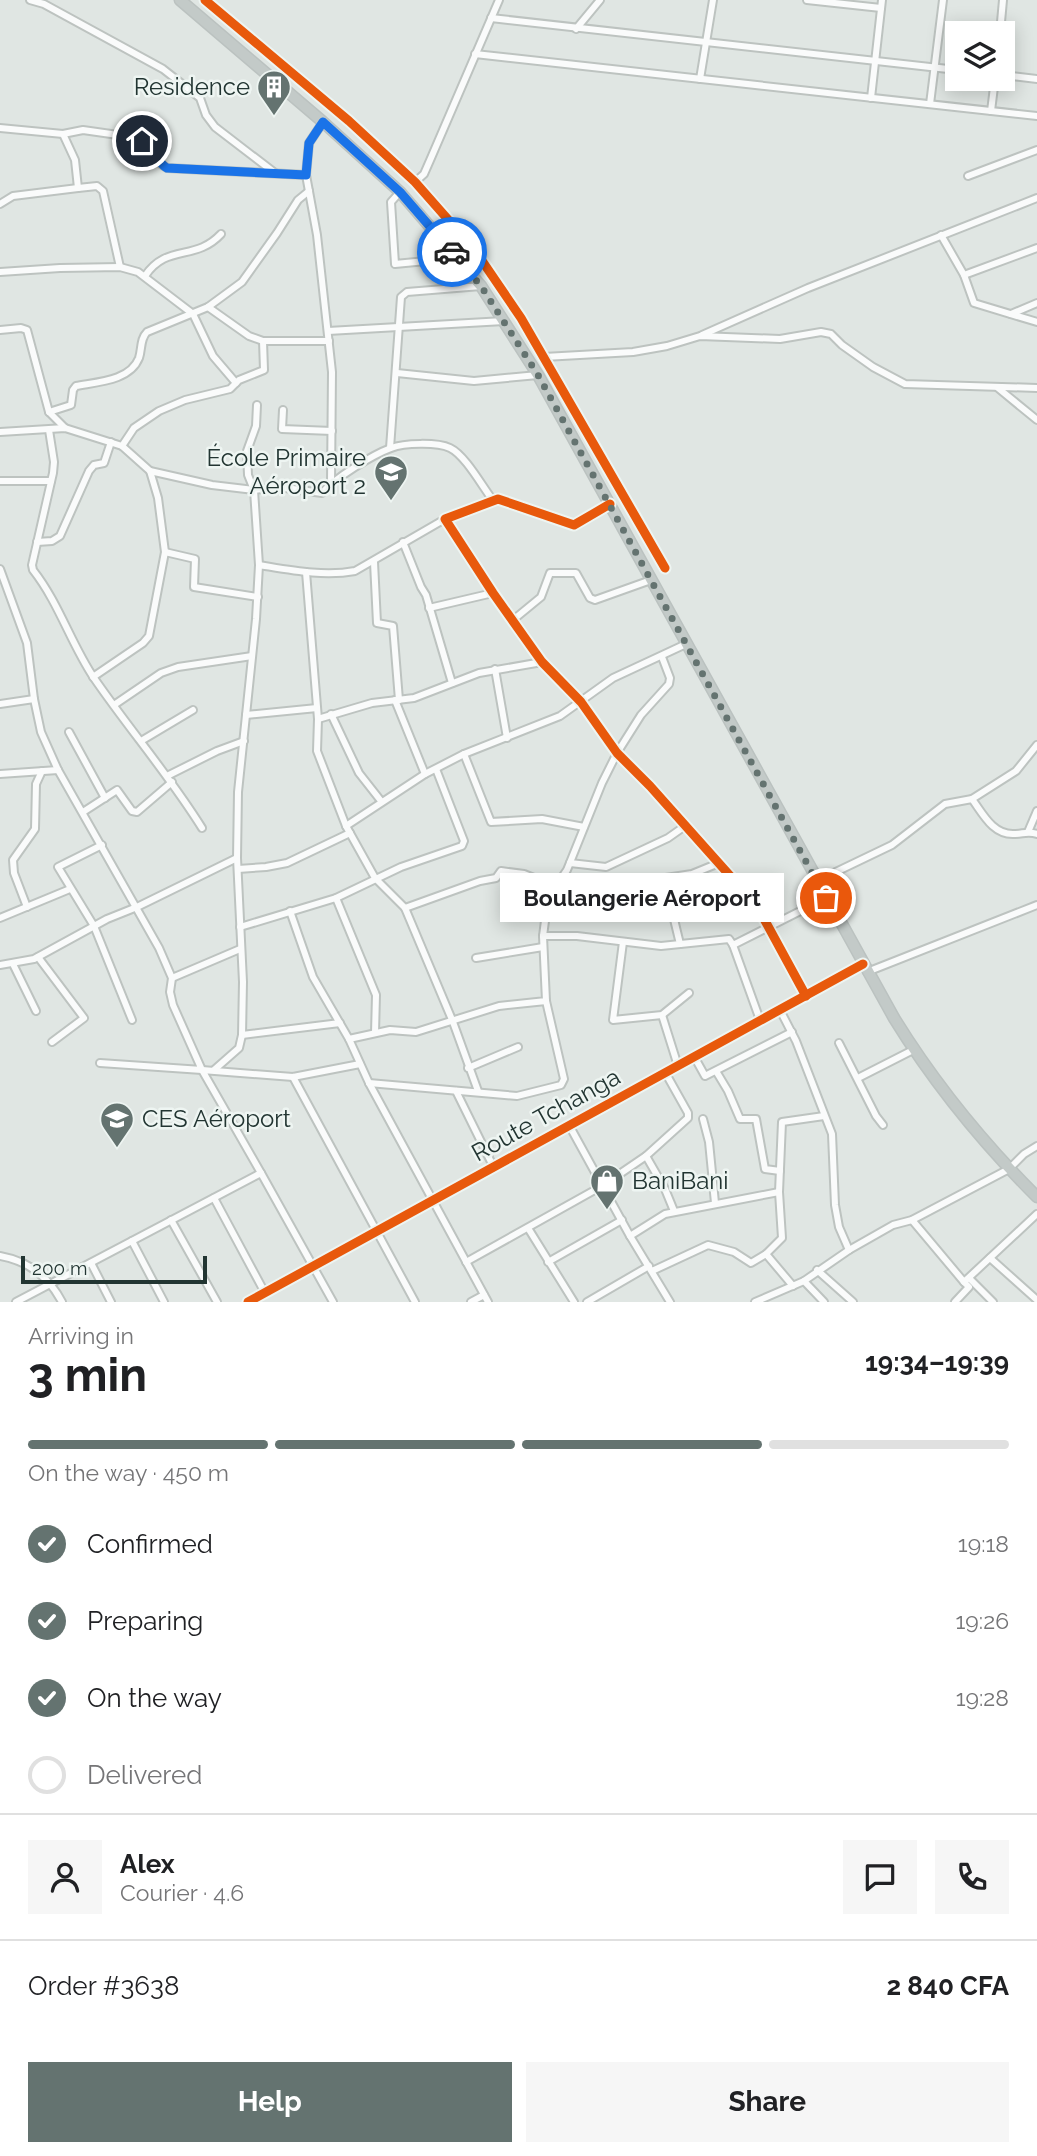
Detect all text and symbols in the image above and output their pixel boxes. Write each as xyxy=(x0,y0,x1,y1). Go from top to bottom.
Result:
map controls xyxy=(945,21,1015,91)
button: layers xyxy=(945,21,1015,91)
building icon: Residence xyxy=(255,68,293,117)
place label: Residence xyxy=(134,72,250,101)
pin xyxy=(112,111,172,171)
icon: home xyxy=(123,122,161,160)
courier xyxy=(417,217,487,287)
icon: car xyxy=(433,233,471,271)
place label: École Primaire Aéroport 2 xyxy=(207,443,366,500)
school or university icon: École Primaire Aéroport 2 xyxy=(372,453,410,502)
pin xyxy=(796,868,856,928)
callout: Boulangerie Aéroport xyxy=(500,874,784,922)
icon: bag xyxy=(807,879,845,917)
text: Boulangerie Aéroport xyxy=(523,884,761,911)
street label: Route Tchanga xyxy=(466,1062,625,1167)
school or university icon: CES Aéroport xyxy=(98,1100,136,1149)
place label: CES Aéroport xyxy=(142,1104,291,1133)
shop icon: BaniBani xyxy=(588,1162,626,1211)
place label: BaniBani xyxy=(632,1166,729,1195)
scale bar xyxy=(21,1253,206,1285)
text: 200 m xyxy=(32,1257,87,1279)
text: Arriving in xyxy=(28,1322,134,1349)
text: 19:34–19:39 xyxy=(865,1347,1009,1377)
text: 3 min xyxy=(28,1348,147,1402)
text: On the way · 450 m xyxy=(28,1459,229,1486)
icon: check xyxy=(28,1525,66,1563)
text: Confirmed xyxy=(87,1529,213,1559)
text: 19:18 xyxy=(958,1530,1009,1557)
icon: check xyxy=(28,1602,66,1640)
text: Preparing xyxy=(87,1606,203,1636)
text: 19:26 xyxy=(956,1607,1009,1634)
icon: check xyxy=(28,1679,66,1717)
text: On the way xyxy=(87,1683,222,1713)
text: 19:28 xyxy=(956,1684,1009,1711)
text: Delivered xyxy=(87,1760,202,1790)
button: person xyxy=(28,1840,102,1914)
button: chat xyxy=(843,1840,917,1914)
button: phone xyxy=(935,1840,1009,1914)
text: Alex xyxy=(120,1849,175,1879)
text: Courier · 4.6 xyxy=(120,1879,244,1906)
text: Order #3638 xyxy=(28,1971,179,2001)
text: 2 840 CFA xyxy=(886,1971,1009,2001)
button: Help xyxy=(28,2062,512,2142)
button: Share xyxy=(526,2062,1009,2142)

